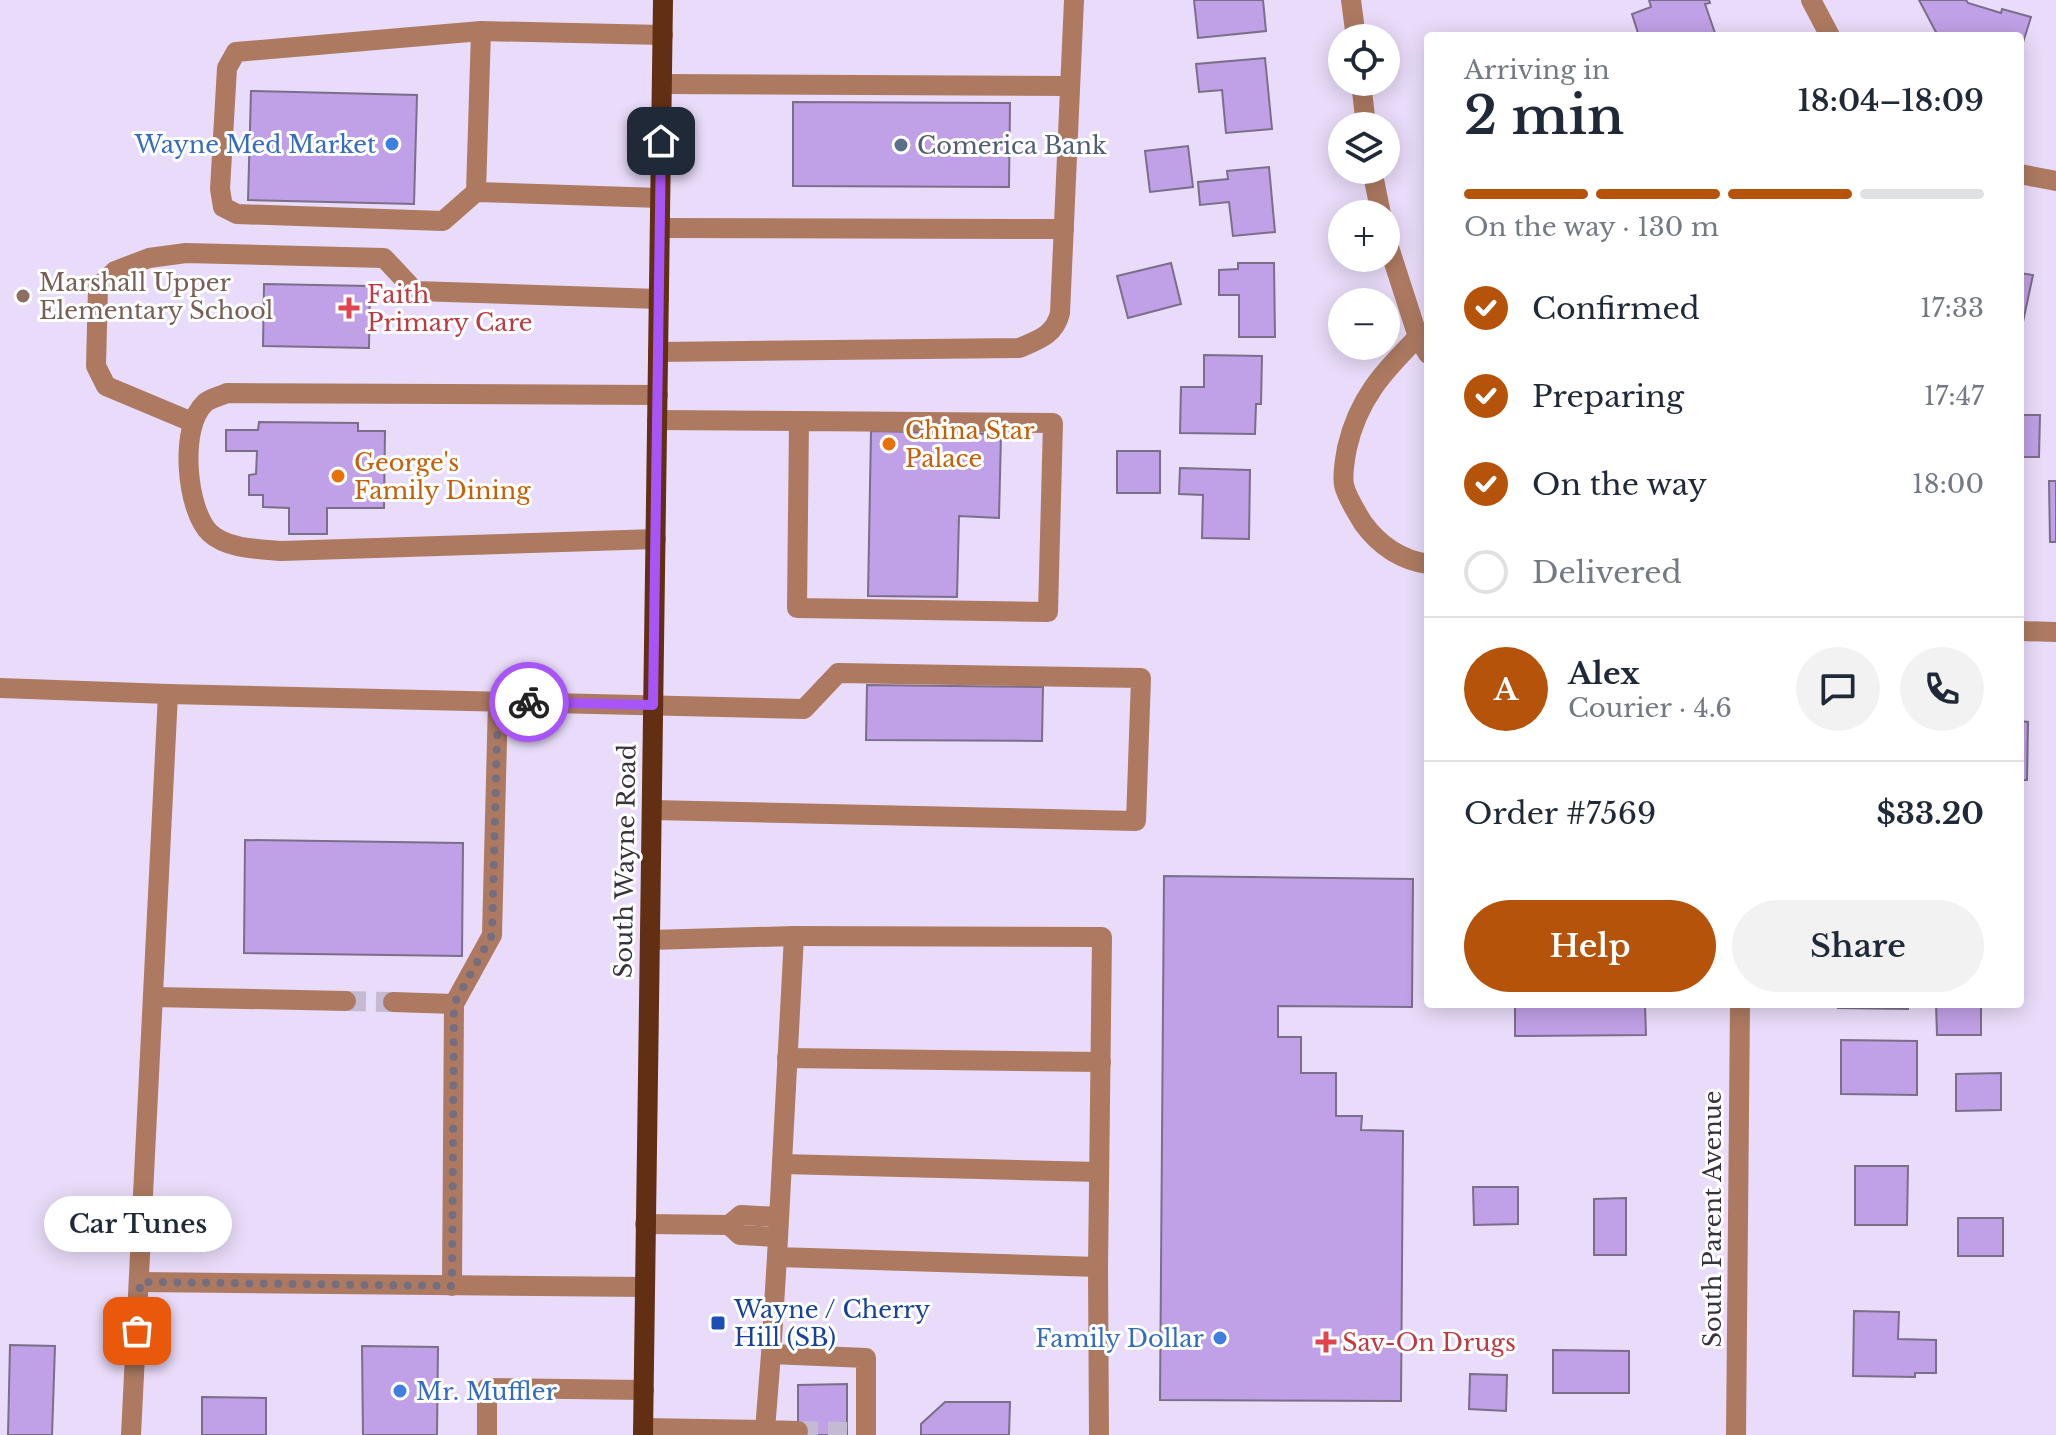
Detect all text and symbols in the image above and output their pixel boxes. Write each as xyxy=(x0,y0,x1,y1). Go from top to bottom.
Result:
map controls xyxy=(1328,24,1400,360)
button: locate xyxy=(1328,24,1400,96)
text: Arriving in xyxy=(1464,54,1610,86)
text: 18:04–18:09 xyxy=(1798,82,1984,119)
text: 2 min xyxy=(1464,84,1624,148)
pin xyxy=(627,107,695,175)
button: layers xyxy=(1328,112,1400,184)
icon: home xyxy=(639,119,683,163)
place label: Wayne Med Market xyxy=(134,130,376,159)
place label: Comerica Bank xyxy=(917,131,1107,160)
marker: Wayne Med Market xyxy=(383,135,401,153)
marker: Comerica Bank xyxy=(892,136,910,154)
button: + xyxy=(1328,200,1400,272)
text: On the way · 130 m xyxy=(1464,211,1719,243)
place label: Marshall Upper Elementary School xyxy=(39,268,274,325)
place label: Faith Primary Care xyxy=(367,280,533,337)
icon: check xyxy=(1464,286,1508,330)
marker: Marshall Upper Elementary School xyxy=(14,287,32,305)
button: − xyxy=(1328,288,1400,360)
text: Confirmed xyxy=(1532,290,1700,327)
text: 17:33 xyxy=(1920,292,1984,324)
marker: Faith Primary Care xyxy=(338,297,360,319)
icon: check xyxy=(1464,374,1508,418)
text: Preparing xyxy=(1532,378,1684,415)
text: 17:47 xyxy=(1924,380,1984,412)
place label: China Star Palace xyxy=(905,416,1035,473)
marker: China Star Palace xyxy=(880,435,898,453)
place label: George's Family Dining xyxy=(354,448,531,505)
icon: check xyxy=(1464,462,1508,506)
text: On the way xyxy=(1532,466,1707,503)
marker: George's Family Dining xyxy=(329,467,347,485)
text: 18:00 xyxy=(1912,468,1984,500)
text: Delivered xyxy=(1532,554,1682,591)
button: chat xyxy=(1796,647,1880,731)
button: phone xyxy=(1900,647,1984,731)
text: Alex xyxy=(1568,655,1640,692)
courier xyxy=(489,662,569,742)
text: A xyxy=(1494,671,1518,708)
icon: bike xyxy=(507,680,551,724)
text: Courier · 4.6 xyxy=(1568,692,1732,724)
street label: South Wayne Road xyxy=(608,744,642,978)
text: Order #7569 xyxy=(1464,795,1656,832)
text: $33.20 xyxy=(1876,795,1984,832)
button: Help xyxy=(1464,900,1716,992)
button: Share xyxy=(1732,900,1984,992)
street label: South Parent Avenue xyxy=(1698,1090,1727,1348)
callout: Car Tunes xyxy=(43,1195,231,1251)
text: Car Tunes xyxy=(69,1208,207,1240)
place label: Wayne / Cherry Hill (SB) xyxy=(733,1295,931,1352)
pin xyxy=(103,1297,171,1365)
icon: bag xyxy=(115,1309,159,1353)
marker: Wayne / Cherry Hill (SB) xyxy=(709,1314,727,1332)
place label: Family Dollar xyxy=(1035,1324,1205,1353)
place label: Sav-On Drugs xyxy=(1342,1328,1516,1357)
marker: Family Dollar xyxy=(1211,1329,1229,1347)
marker: Sav-On Drugs xyxy=(1317,1333,1335,1351)
place label: Mr. Muffler xyxy=(416,1377,557,1406)
marker: Mr. Muffler xyxy=(391,1382,409,1400)

